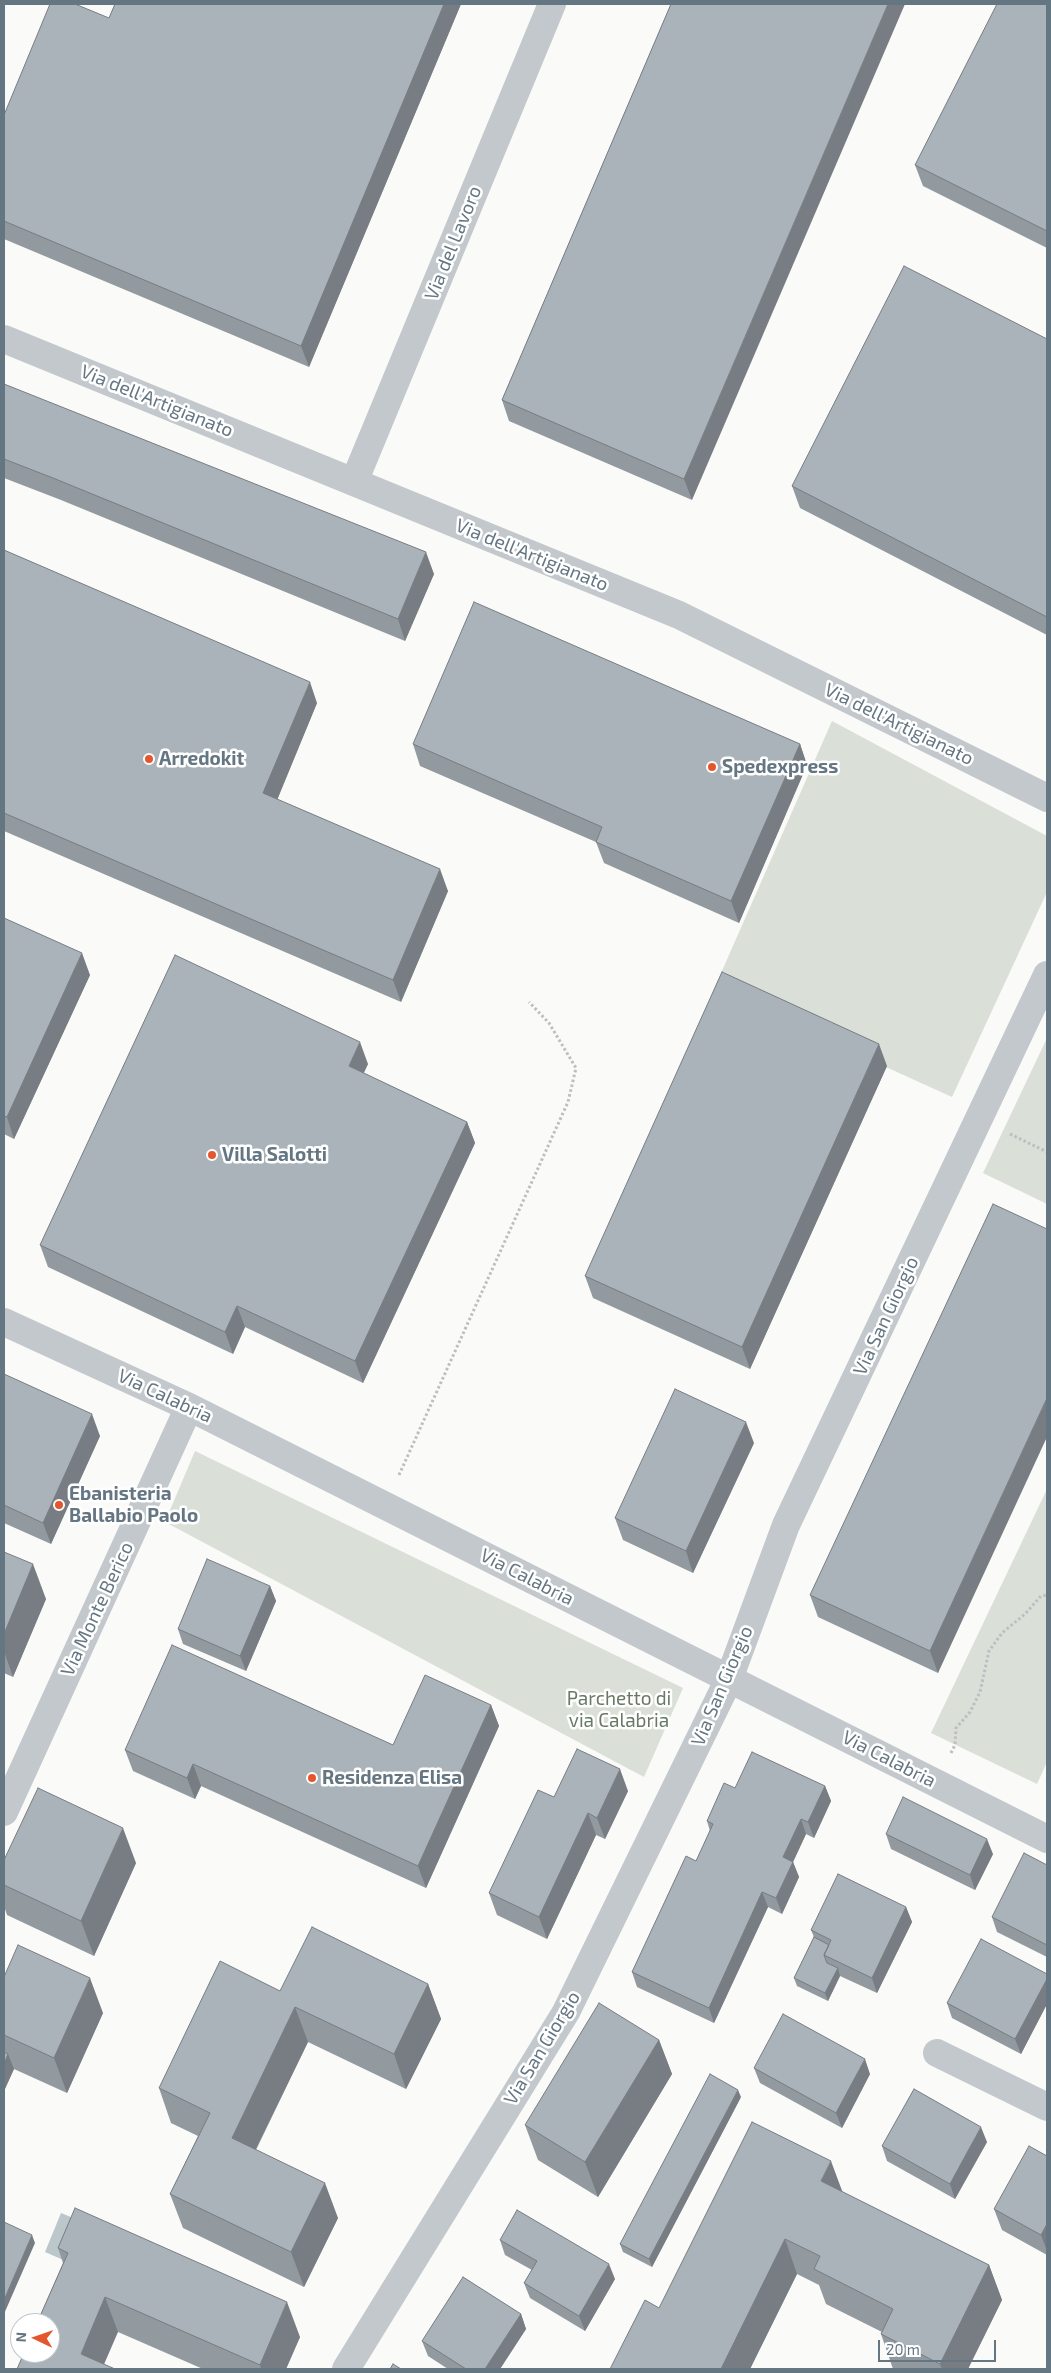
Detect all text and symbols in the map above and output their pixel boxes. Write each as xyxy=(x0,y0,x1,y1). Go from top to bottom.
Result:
street label: Via del Lavoro xyxy=(420,183,486,303)
street label: Via dell'Artigianato xyxy=(77,360,237,442)
street label: Via dell'Artigianato xyxy=(452,514,612,596)
street label: Via dell'Artigianato xyxy=(821,678,977,770)
place label: Arredokit xyxy=(159,748,244,770)
marker: Arredokit xyxy=(143,753,155,765)
place label: Spedexpress xyxy=(722,756,838,778)
marker: Spedexpress xyxy=(706,761,718,773)
place label: Villa Salotti xyxy=(222,1144,327,1166)
marker: Villa Salotti xyxy=(206,1149,218,1161)
street label: Via San Giorgio xyxy=(849,1253,923,1379)
street label: Via Calabria xyxy=(114,1364,216,1428)
place label: Ebanisteria Ballabio Paolo xyxy=(69,1483,198,1527)
marker: Ebanisteria Ballabio Paolo xyxy=(53,1499,65,1511)
street label: Via Monte Berico xyxy=(56,1538,138,1680)
street label: Via Calabria xyxy=(476,1544,578,1610)
street label: Via San Giorgio xyxy=(686,1622,758,1750)
park label: Parchetto di via Calabria xyxy=(567,1688,671,1732)
street label: Via Calabria xyxy=(838,1726,940,1792)
place label: Residenza Elisa xyxy=(322,1767,462,1789)
marker: Residenza Elisa xyxy=(306,1772,318,1784)
street label: Via San Giorgio xyxy=(499,1987,585,2109)
north arrow xyxy=(10,2313,60,2363)
scale bar xyxy=(881,2330,998,2362)
text: N xyxy=(12,2332,29,2343)
text: 20 m xyxy=(886,2340,920,2358)

